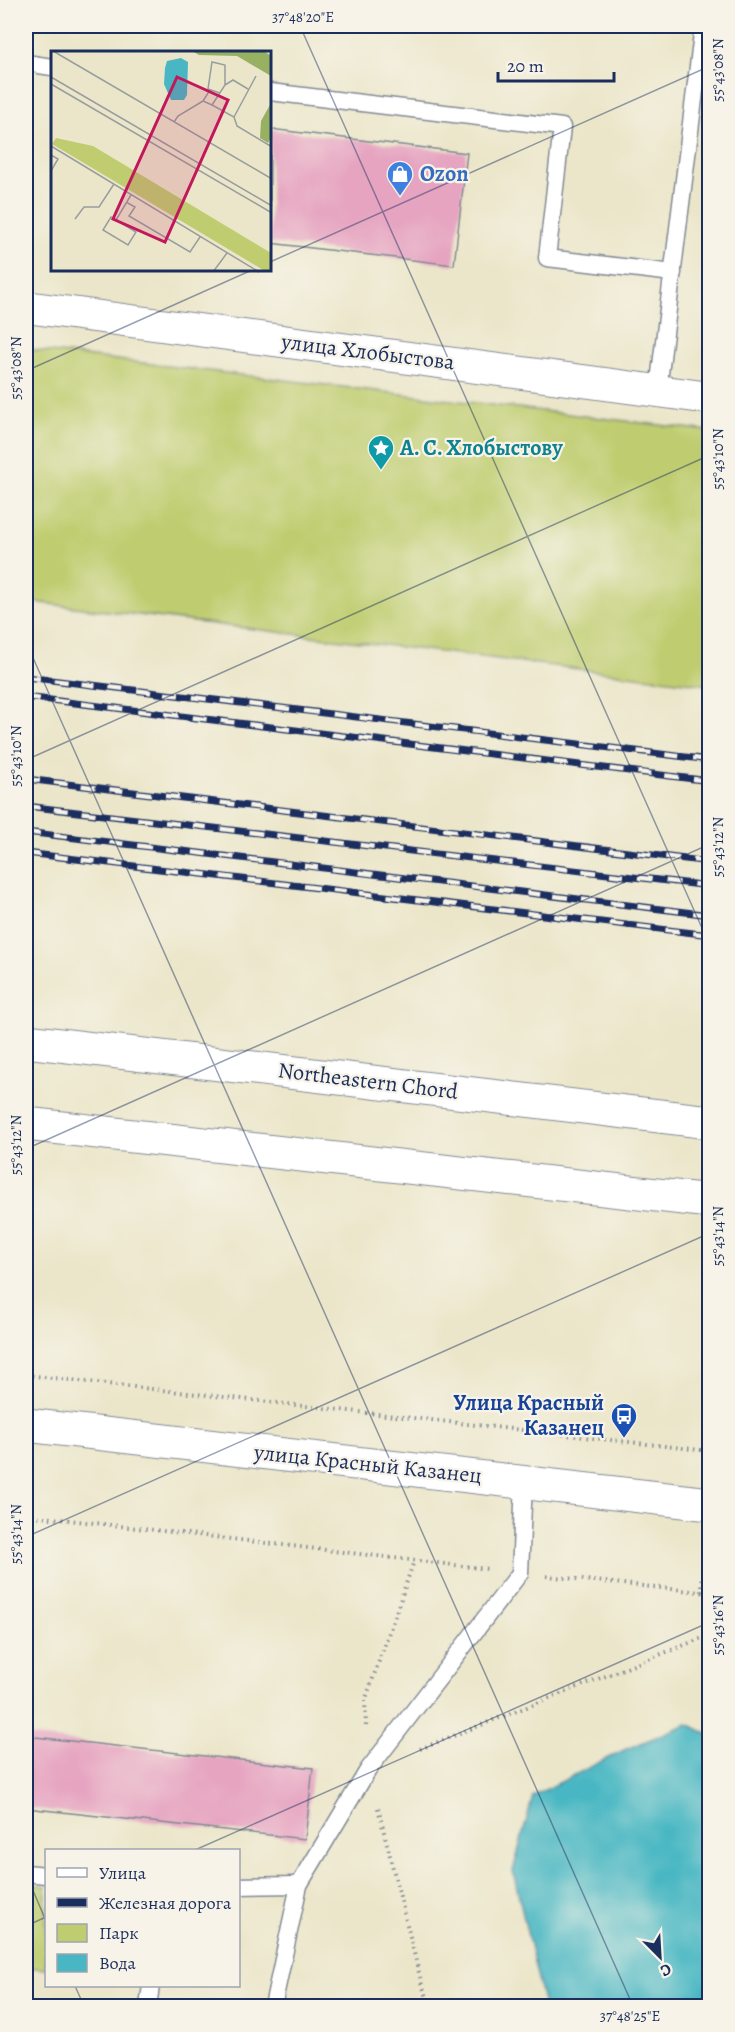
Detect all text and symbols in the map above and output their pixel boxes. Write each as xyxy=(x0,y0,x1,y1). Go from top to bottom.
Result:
text: 37°48'20"E xyxy=(272,7,334,27)
text: 55°43'08"N xyxy=(708,38,728,102)
scale bar xyxy=(498,45,614,83)
inset map xyxy=(51,51,272,272)
text: 20 m xyxy=(507,54,544,78)
shop icon: Ozon xyxy=(385,159,415,197)
place label: Ozon xyxy=(420,159,469,189)
street label: улица Хлобыстова xyxy=(279,326,457,378)
text: 55°43'08"N xyxy=(6,336,26,400)
text: 55°43'10"N xyxy=(708,428,728,490)
place icon: А. С. Хлобыстову xyxy=(366,433,396,471)
place label: А. С. Хлобыстову xyxy=(399,433,563,463)
text: 55°43'10"N xyxy=(6,725,26,787)
text: 55°43'12"N xyxy=(708,816,728,877)
street label: Northeastern Chord xyxy=(276,1055,460,1107)
text: 55°43'12"N xyxy=(6,1114,26,1175)
text: 55°43'14"N xyxy=(708,1206,728,1266)
place label: Улица Красный Казанец xyxy=(453,1388,604,1443)
bus stop icon: Улица Красный Казанец xyxy=(609,1401,639,1439)
street label: улица Красный Казанец xyxy=(252,1437,483,1491)
text: 55°43'14"N xyxy=(6,1504,26,1564)
text: 55°43'16"N xyxy=(708,1595,728,1655)
legend xyxy=(45,1849,240,1987)
text: Улица xyxy=(99,1861,147,1885)
text: Железная дорога xyxy=(99,1891,232,1915)
text: Парк xyxy=(99,1921,139,1945)
north arrow xyxy=(630,1927,690,1987)
text: Вода xyxy=(99,1951,137,1975)
text: С xyxy=(657,1958,675,1982)
text: 37°48'25"E xyxy=(600,2006,660,2026)

